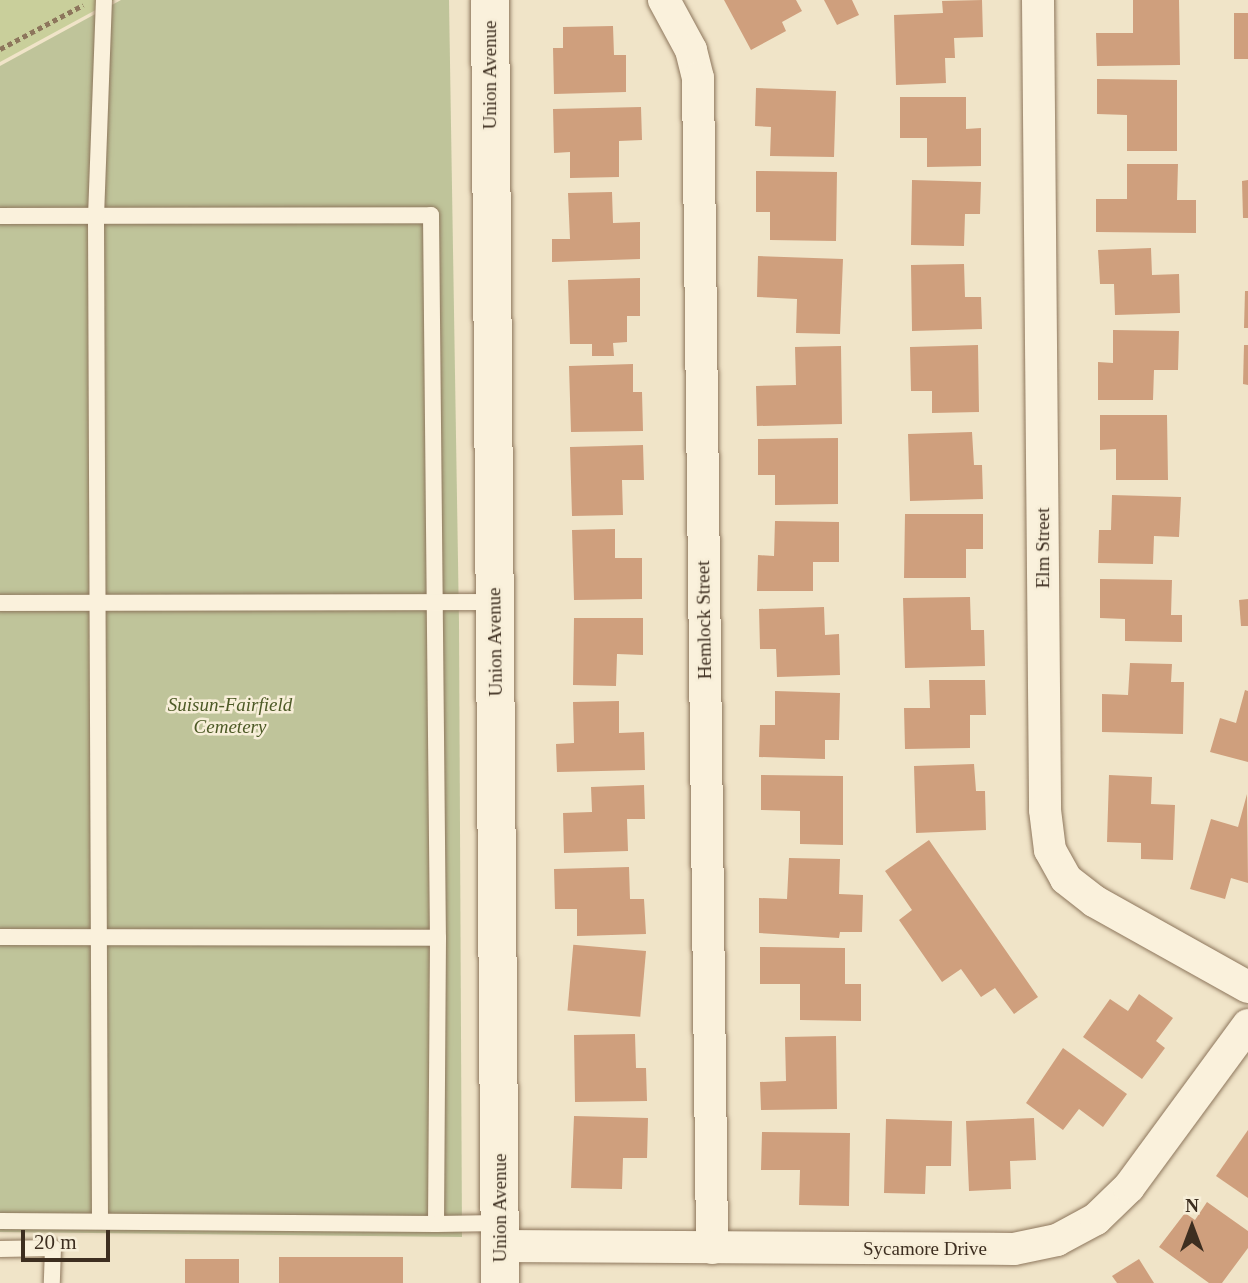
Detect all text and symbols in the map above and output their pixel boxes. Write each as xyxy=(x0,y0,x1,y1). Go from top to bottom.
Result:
street label: Union Avenue xyxy=(479,20,501,130)
street label: Elm Street xyxy=(1032,508,1054,588)
street label: Hemlock Street xyxy=(692,560,716,680)
street label: Union Avenue xyxy=(483,587,507,697)
park label: Suisun-Fairfield Cemetery xyxy=(168,694,292,738)
street label: Union Avenue xyxy=(489,1153,511,1263)
north arrow xyxy=(1157,1192,1227,1262)
text: N xyxy=(1185,1195,1199,1216)
scale bar xyxy=(24,1216,114,1260)
text: 20 m xyxy=(34,1230,77,1254)
street label: Sycamore Drive xyxy=(863,1238,987,1260)

